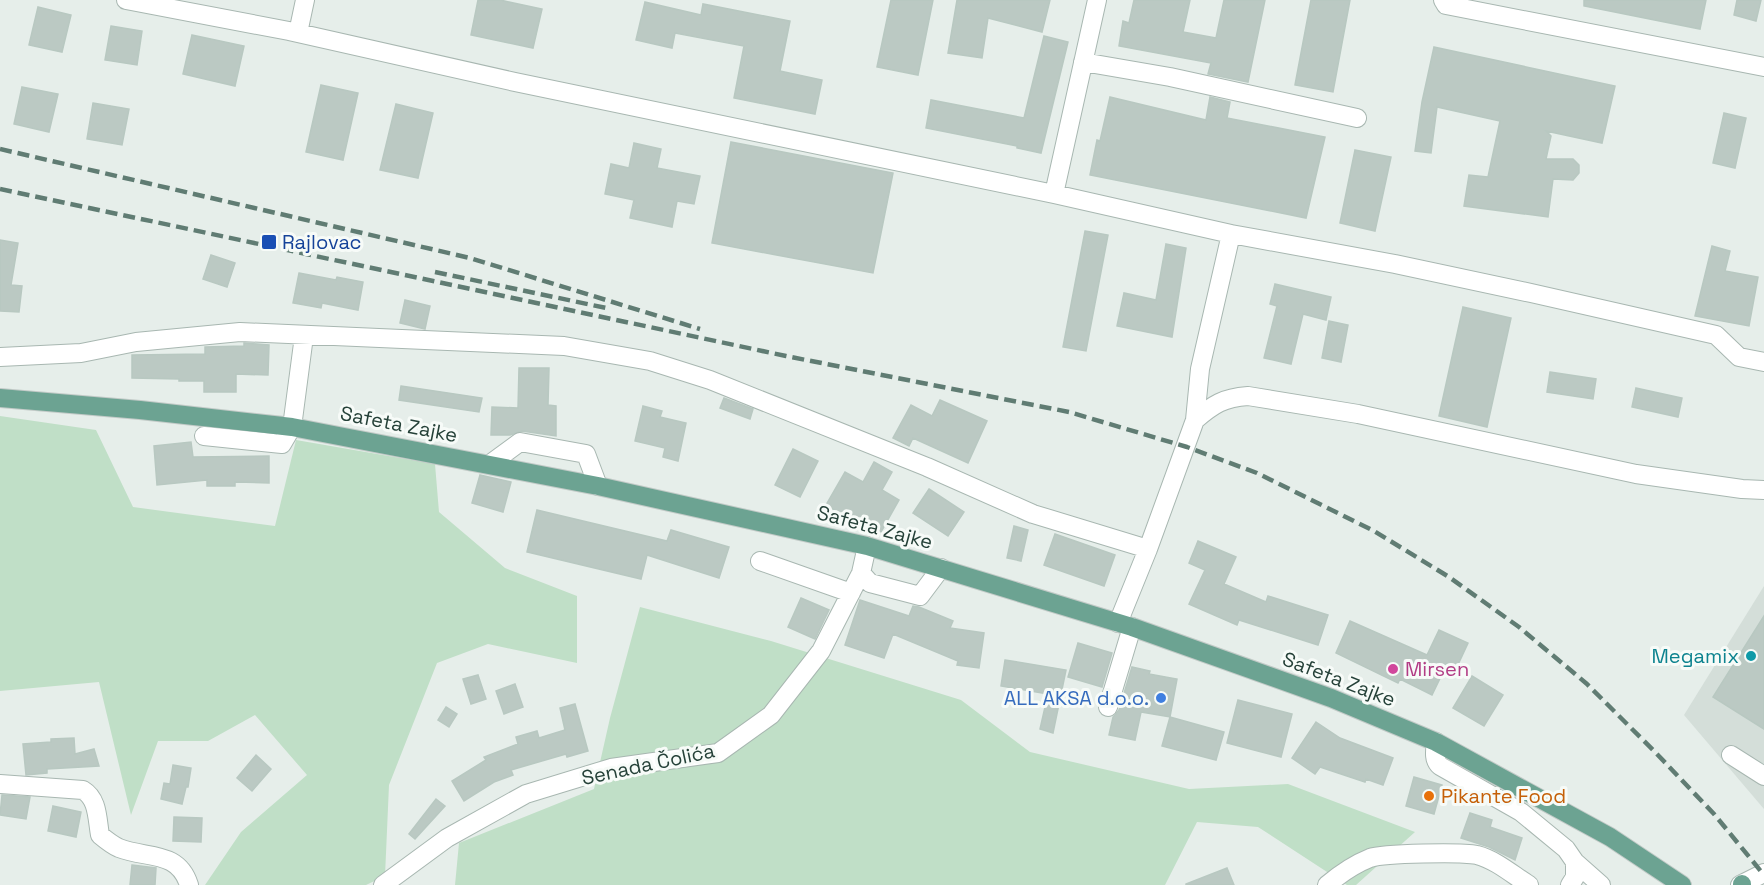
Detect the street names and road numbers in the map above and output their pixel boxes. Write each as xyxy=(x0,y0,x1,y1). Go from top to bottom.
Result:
street label: Safeta Zajke xyxy=(338,400,460,448)
street label: Safeta Zajke xyxy=(814,499,936,555)
street label: Safeta Zajke xyxy=(1279,646,1399,712)
street label: Senada Čolića xyxy=(579,737,717,791)

